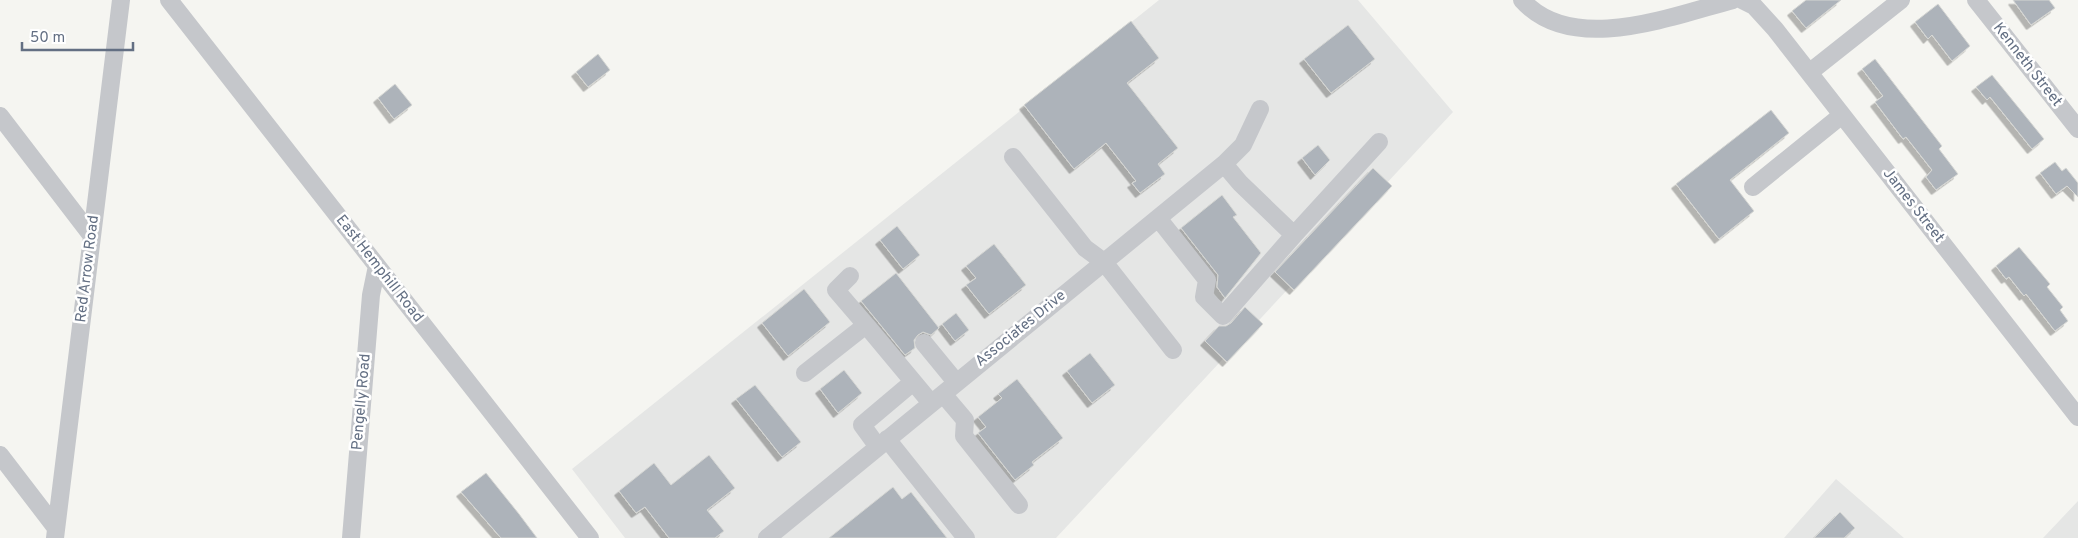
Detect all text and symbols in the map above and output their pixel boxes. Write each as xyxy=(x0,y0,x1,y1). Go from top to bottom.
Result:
street label: Kenneth Street xyxy=(1988,19,2066,111)
scale bar xyxy=(22,20,134,52)
text: 50 m xyxy=(30,29,65,48)
street label: James Street xyxy=(1878,165,1948,247)
street label: East Hemphill Road xyxy=(331,211,427,327)
street label: Red Arrow Road xyxy=(72,214,104,324)
street label: Associates Drive xyxy=(972,287,1070,371)
street label: Pengelly Road xyxy=(348,353,376,451)

